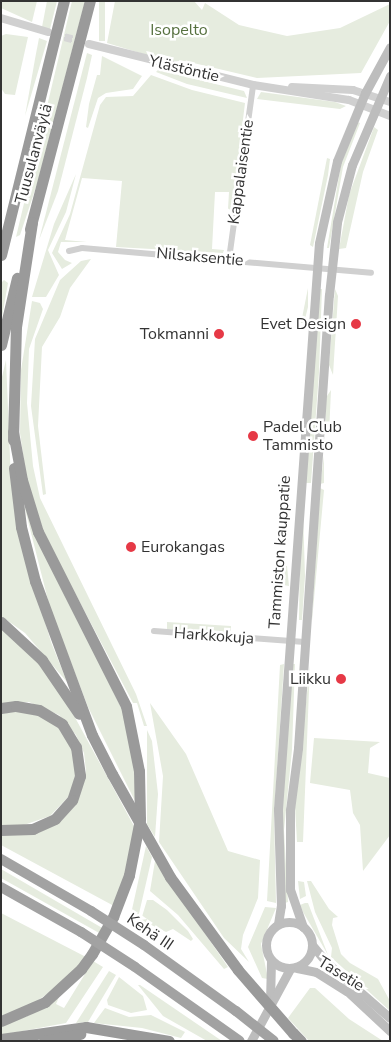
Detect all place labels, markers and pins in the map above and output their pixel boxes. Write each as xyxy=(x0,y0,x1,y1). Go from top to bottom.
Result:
place label: Evet Design xyxy=(260,314,346,334)
marker: Evet Design xyxy=(350,318,362,330)
place label: Tokmanni xyxy=(140,324,209,344)
marker: Tokmanni xyxy=(213,328,225,340)
place label: Padel Club Tammisto xyxy=(263,417,342,455)
marker: Padel Club Tammisto xyxy=(247,430,259,442)
place label: Eurokangas xyxy=(141,537,225,557)
marker: Eurokangas xyxy=(125,541,137,553)
place label: Liikku xyxy=(290,669,331,689)
marker: Liikku xyxy=(335,673,347,685)

